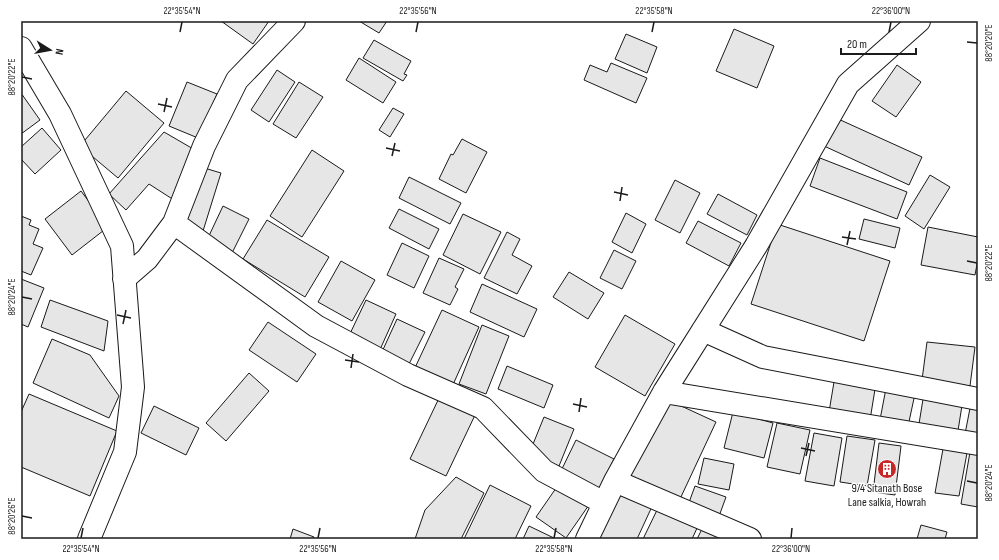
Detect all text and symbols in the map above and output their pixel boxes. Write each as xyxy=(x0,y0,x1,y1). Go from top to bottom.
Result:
text: 22°35'54"N xyxy=(163,5,201,17)
text: 22°35'56"N xyxy=(399,5,437,17)
text: 22°35'58"N xyxy=(635,5,673,17)
text: 22°36'00"N xyxy=(872,5,910,17)
text: 88°20'20"E xyxy=(983,24,995,62)
north arrow xyxy=(30,30,70,70)
scale bar xyxy=(841,30,916,56)
text: 20 m xyxy=(847,37,867,52)
text: N xyxy=(52,48,66,56)
text: 88°20'22"E xyxy=(6,58,18,96)
text: 88°20'22"E xyxy=(983,244,995,282)
text: 88°20'24"E xyxy=(6,278,18,316)
building icon: 9/4 Sitanath Bose Lane salkia, Howrah xyxy=(876,458,898,480)
text: 88°20'24"E xyxy=(983,464,995,502)
place label: 9/4 Sitanath Bose Lane salkia, Howrah xyxy=(848,481,926,510)
text: 88°20'26"E xyxy=(6,497,18,535)
text: 22°35'54"N xyxy=(62,543,100,555)
text: 22°35'56"N xyxy=(299,543,337,555)
text: 22°35'58"N xyxy=(535,543,573,555)
text: 22°36'00"N xyxy=(772,543,810,555)

